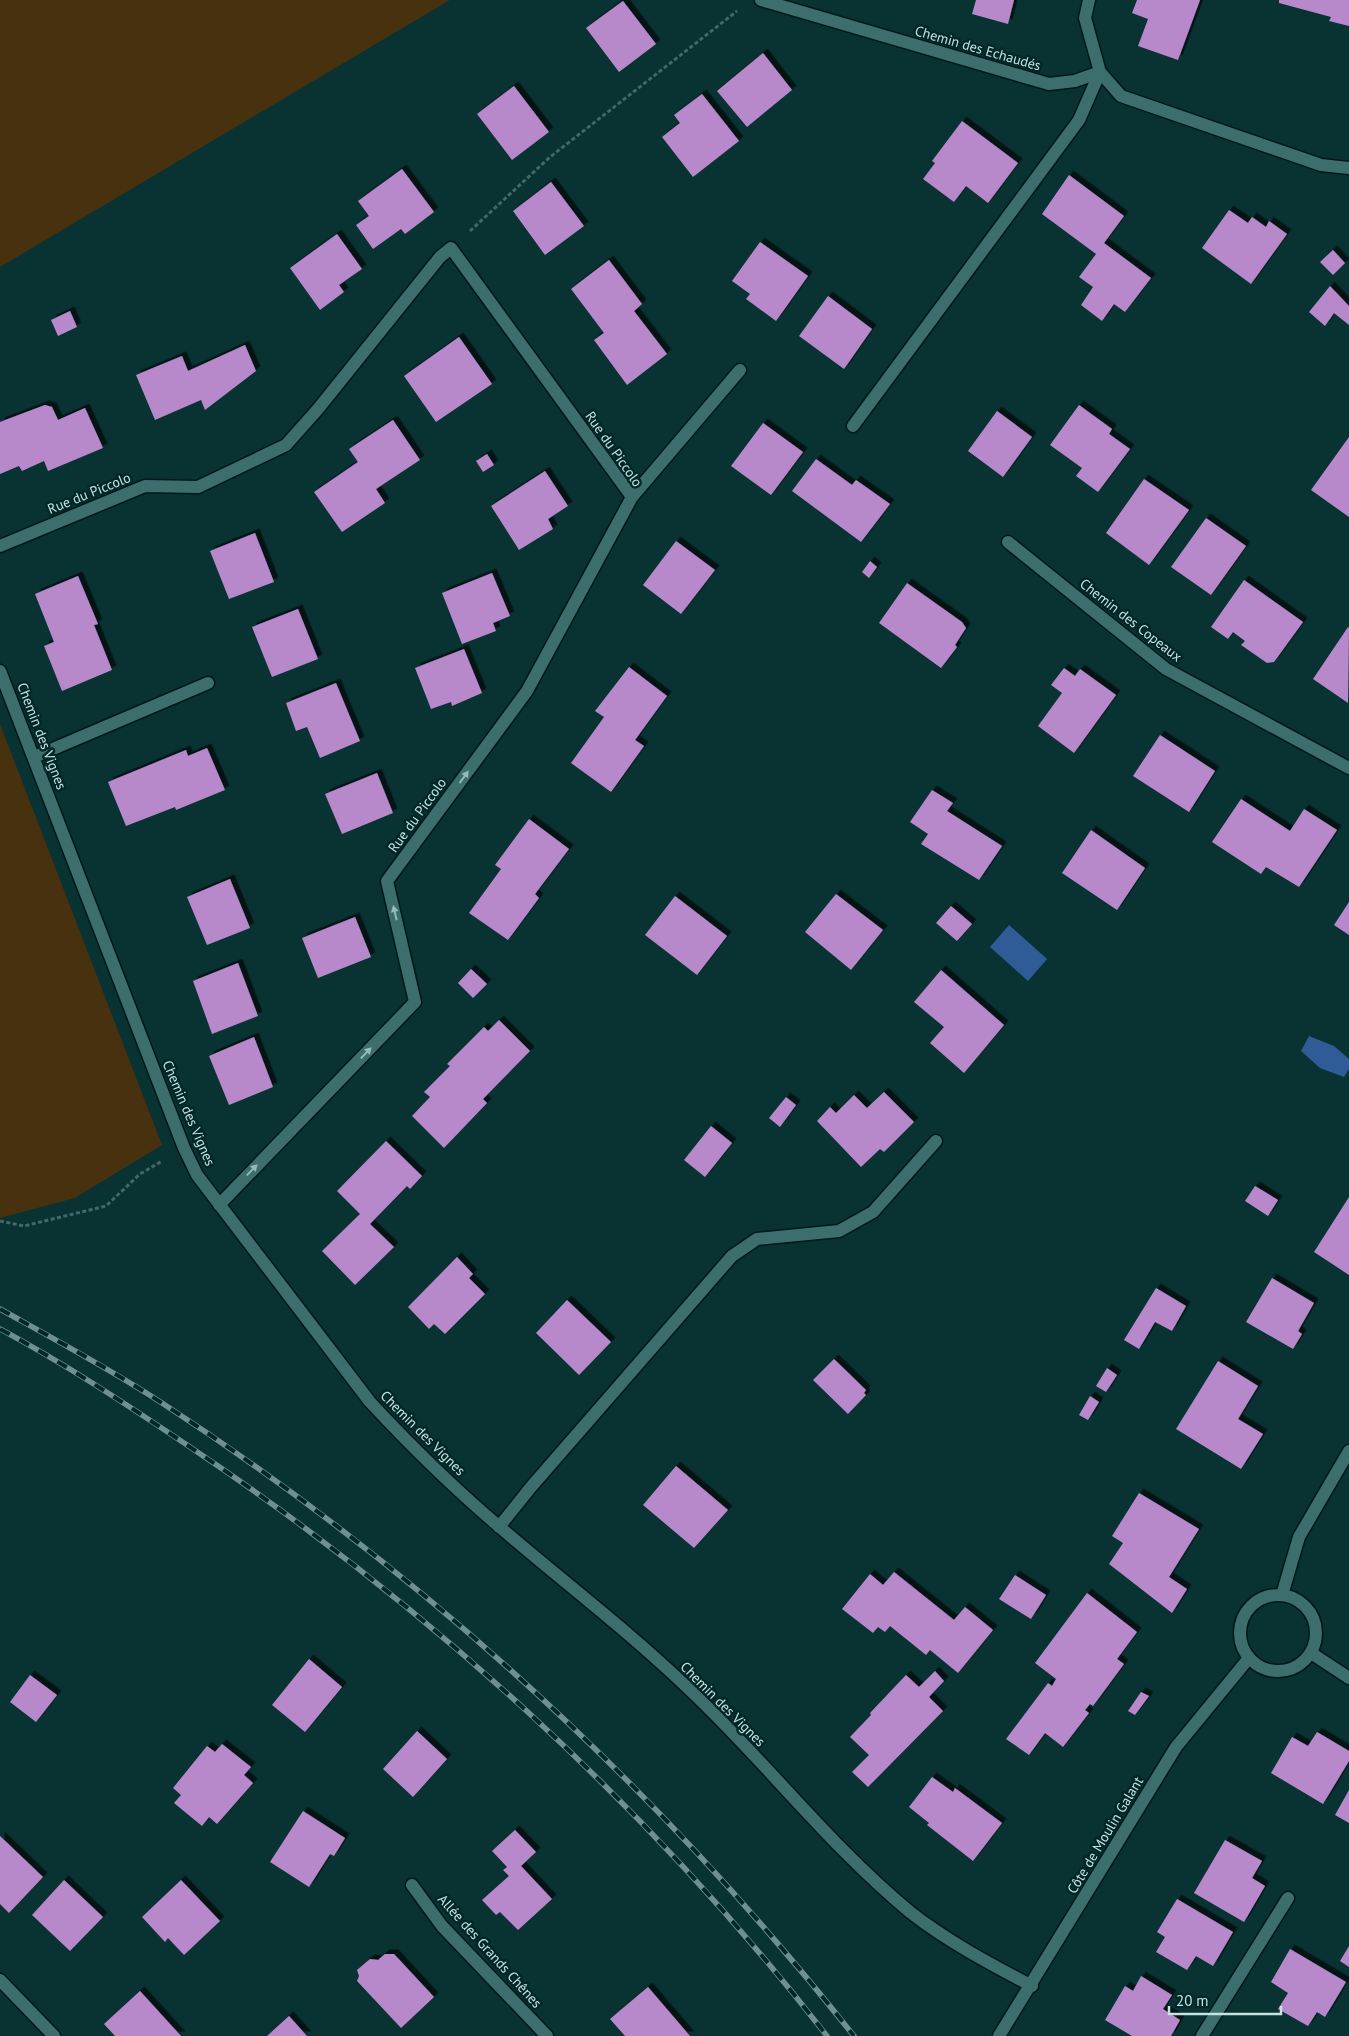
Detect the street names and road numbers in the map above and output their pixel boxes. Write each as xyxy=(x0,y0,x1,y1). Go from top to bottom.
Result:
street label: Chemin des Echaudés xyxy=(913,21,1043,75)
street label: Rue du Piccolo xyxy=(581,408,647,490)
street label: Rue du Piccolo xyxy=(45,468,133,518)
street label: Chemin des Copeaux xyxy=(1076,574,1186,666)
street label: Chemin des Vignes xyxy=(13,680,71,792)
street label: Rue du Piccolo xyxy=(384,774,450,856)
street label: Chemin des Vignes xyxy=(159,1057,219,1169)
street label: Chemin des Vignes xyxy=(377,1387,469,1479)
street label: Chemin des Vignes xyxy=(677,1658,769,1750)
street label: Côte de Moulin Galant xyxy=(1063,1773,1147,1897)
street label: Allée des Grands Chênes xyxy=(434,1890,546,2012)

